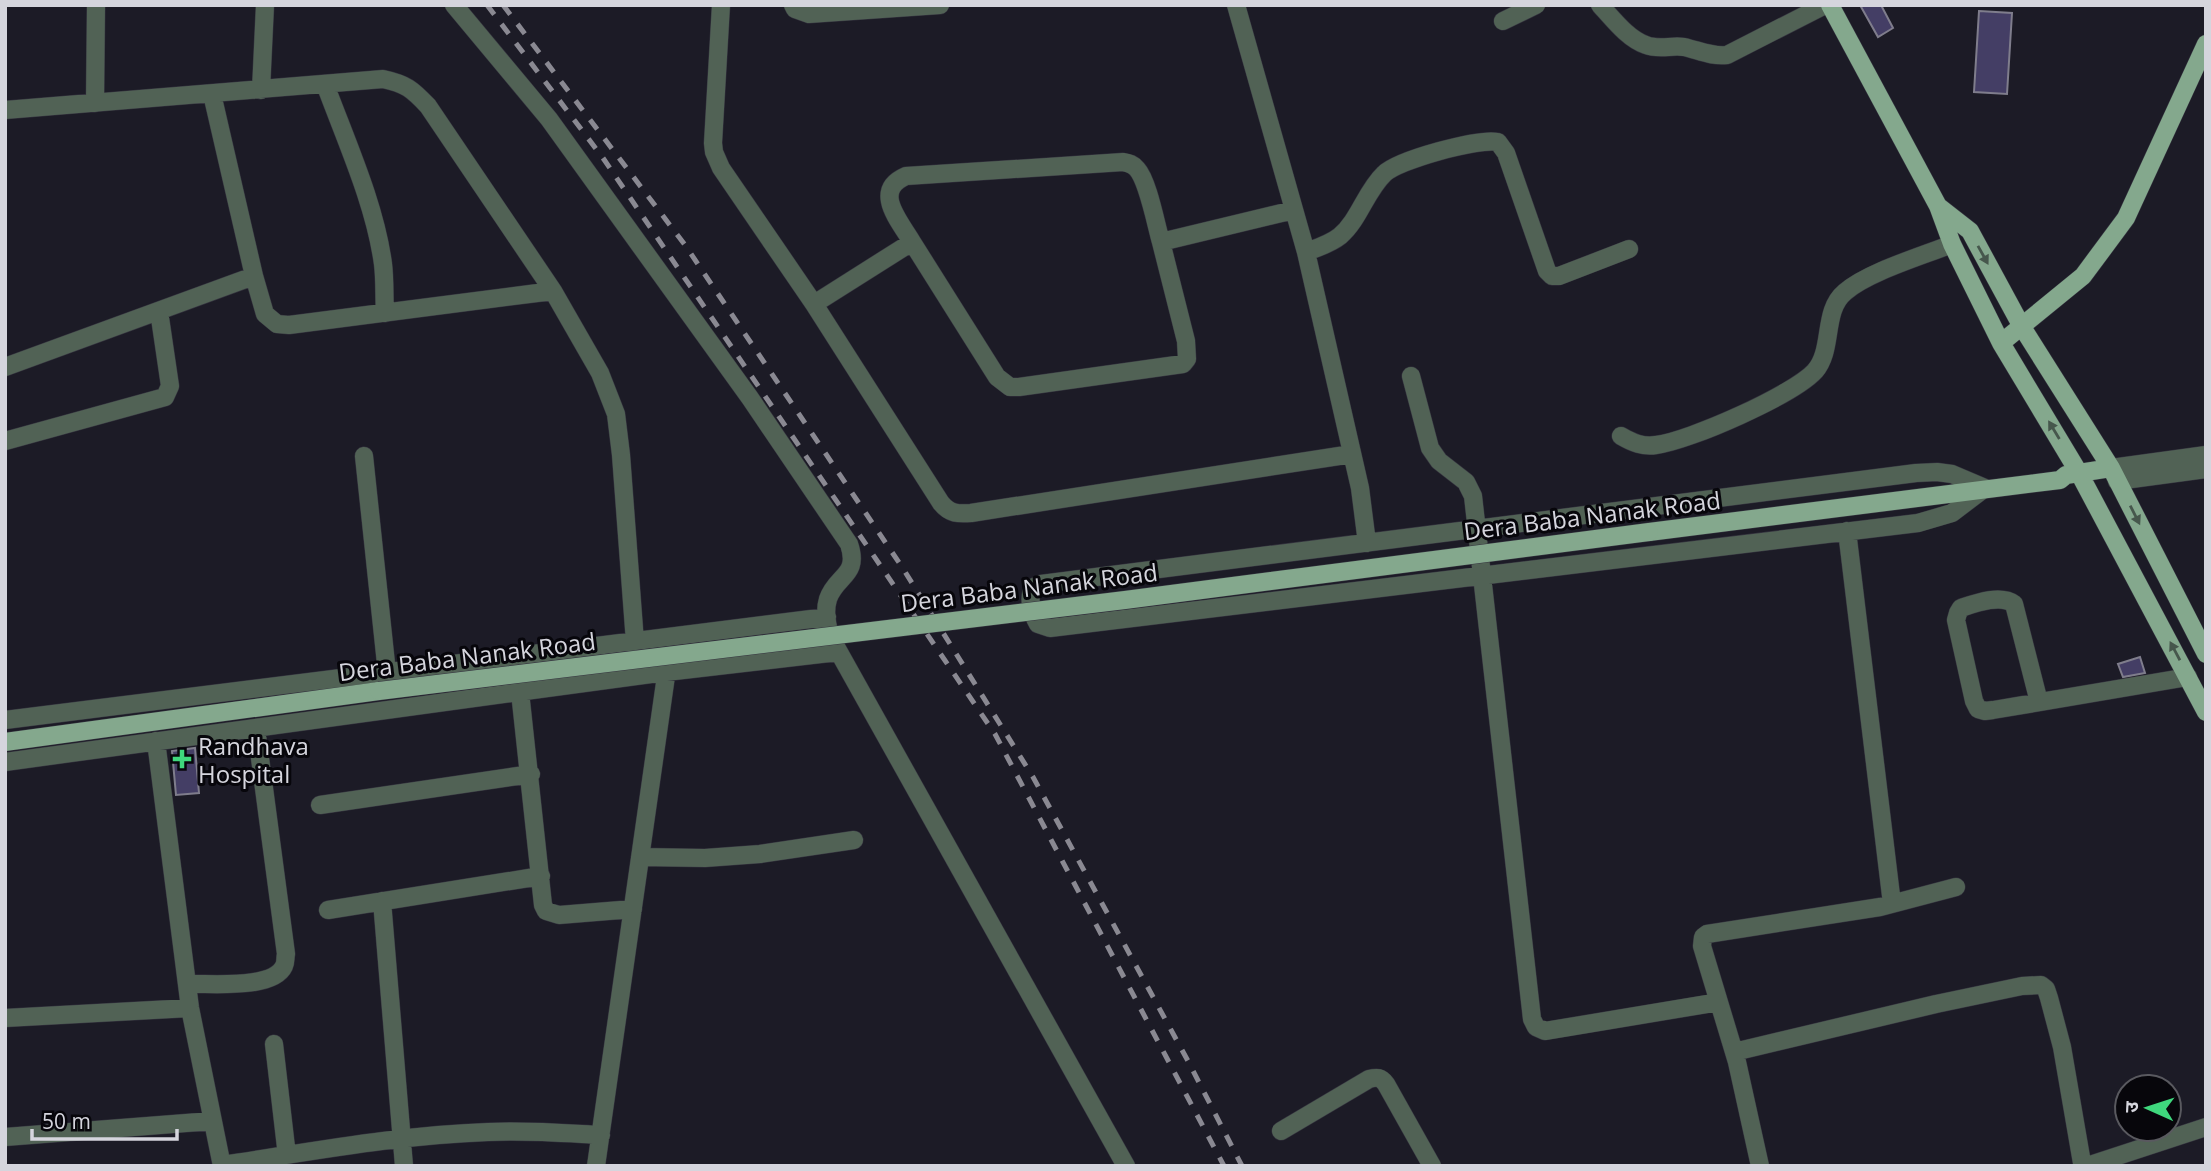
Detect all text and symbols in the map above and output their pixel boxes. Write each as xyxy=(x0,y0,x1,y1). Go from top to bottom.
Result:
one-way arrow xyxy=(1977,246,1989,265)
one-way arrow xyxy=(2047,421,2060,440)
street label: Dera Baba Nanak Road xyxy=(1461,483,1723,547)
one-way arrow xyxy=(2129,505,2140,525)
street label: Dera Baba Nanak Road xyxy=(898,555,1160,619)
street label: Dera Baba Nanak Road xyxy=(336,624,598,688)
one-way arrow xyxy=(2169,641,2181,661)
place label: Randhava Hospital xyxy=(198,729,309,790)
marker: Randhava Hospital xyxy=(172,749,192,769)
north arrow xyxy=(2113,1073,2183,1143)
scale bar xyxy=(32,1098,177,1142)
text: उ xyxy=(2118,1100,2144,1113)
text: 50 m xyxy=(42,1107,91,1135)

